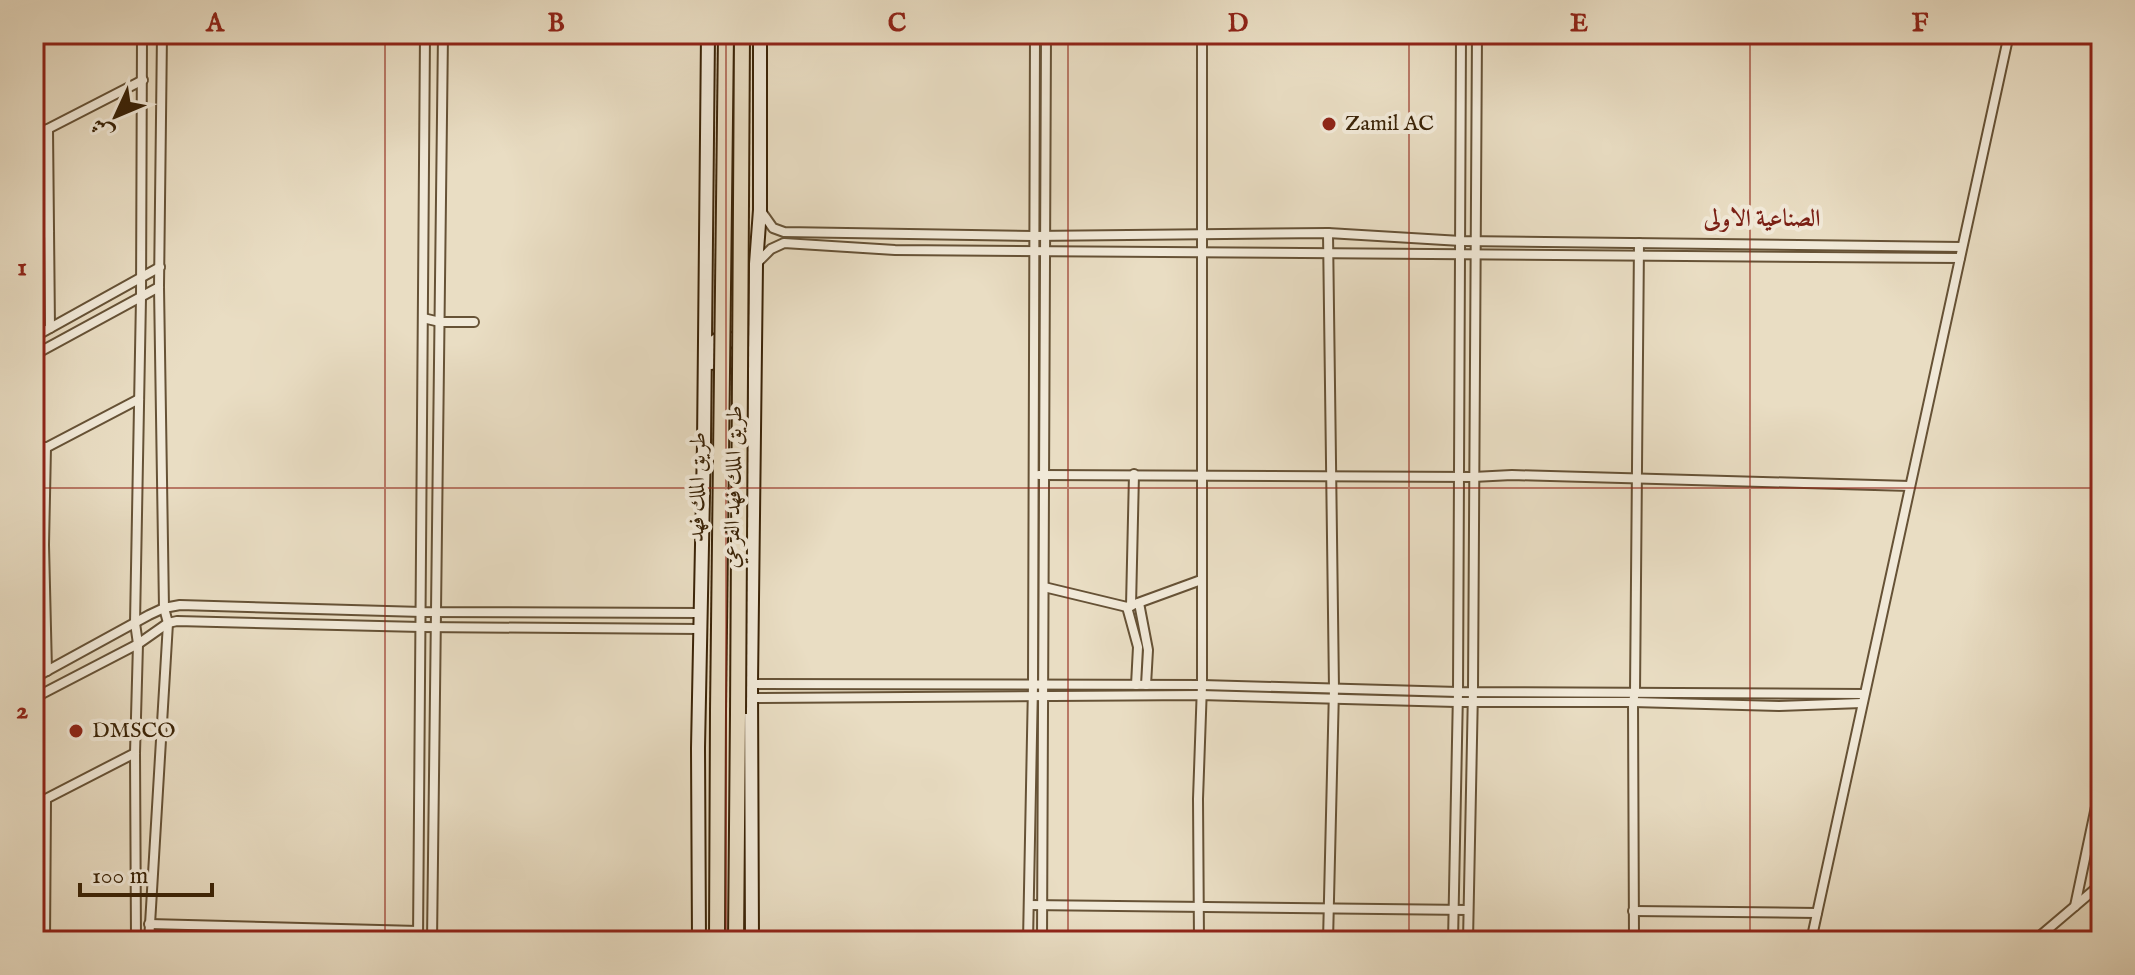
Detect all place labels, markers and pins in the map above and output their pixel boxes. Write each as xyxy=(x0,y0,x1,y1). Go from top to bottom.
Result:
place label: Zamil AC xyxy=(1345,110,1434,138)
marker: Zamil AC xyxy=(1320,115,1338,133)
place label: DMSCO xyxy=(92,717,175,745)
marker: DMSCO xyxy=(67,722,85,740)

